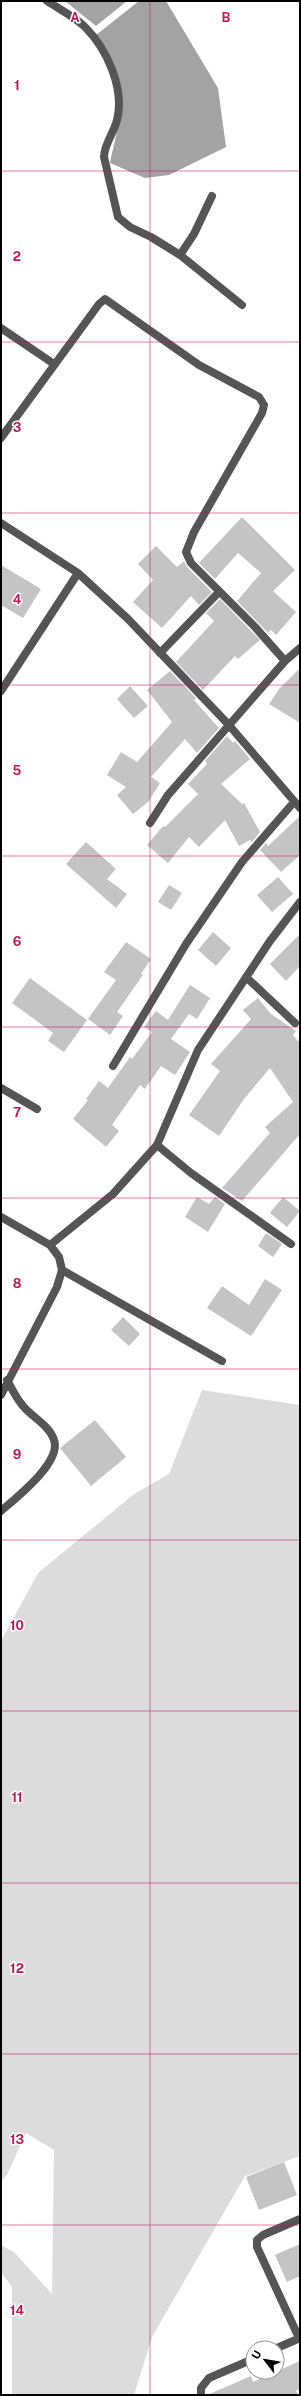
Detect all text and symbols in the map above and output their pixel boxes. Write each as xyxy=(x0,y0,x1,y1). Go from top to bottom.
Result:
text: A xyxy=(70,10,80,25)
text: B xyxy=(222,10,231,25)
text: 1 xyxy=(14,78,20,93)
text: 2 xyxy=(13,249,21,264)
text: 3 xyxy=(13,420,22,435)
text: 4 xyxy=(13,592,22,607)
text: 5 xyxy=(13,763,22,778)
text: 6 xyxy=(13,934,22,949)
text: 7 xyxy=(13,1105,21,1120)
text: 8 xyxy=(13,1276,22,1291)
text: 9 xyxy=(13,1447,21,1462)
text: 10 xyxy=(10,1618,24,1633)
text: 11 xyxy=(11,1790,23,1805)
text: 12 xyxy=(10,1961,24,1976)
text: 13 xyxy=(10,2132,24,2147)
text: 14 xyxy=(10,2303,25,2318)
north arrow xyxy=(245,2340,285,2380)
text: U xyxy=(249,2348,264,2361)

